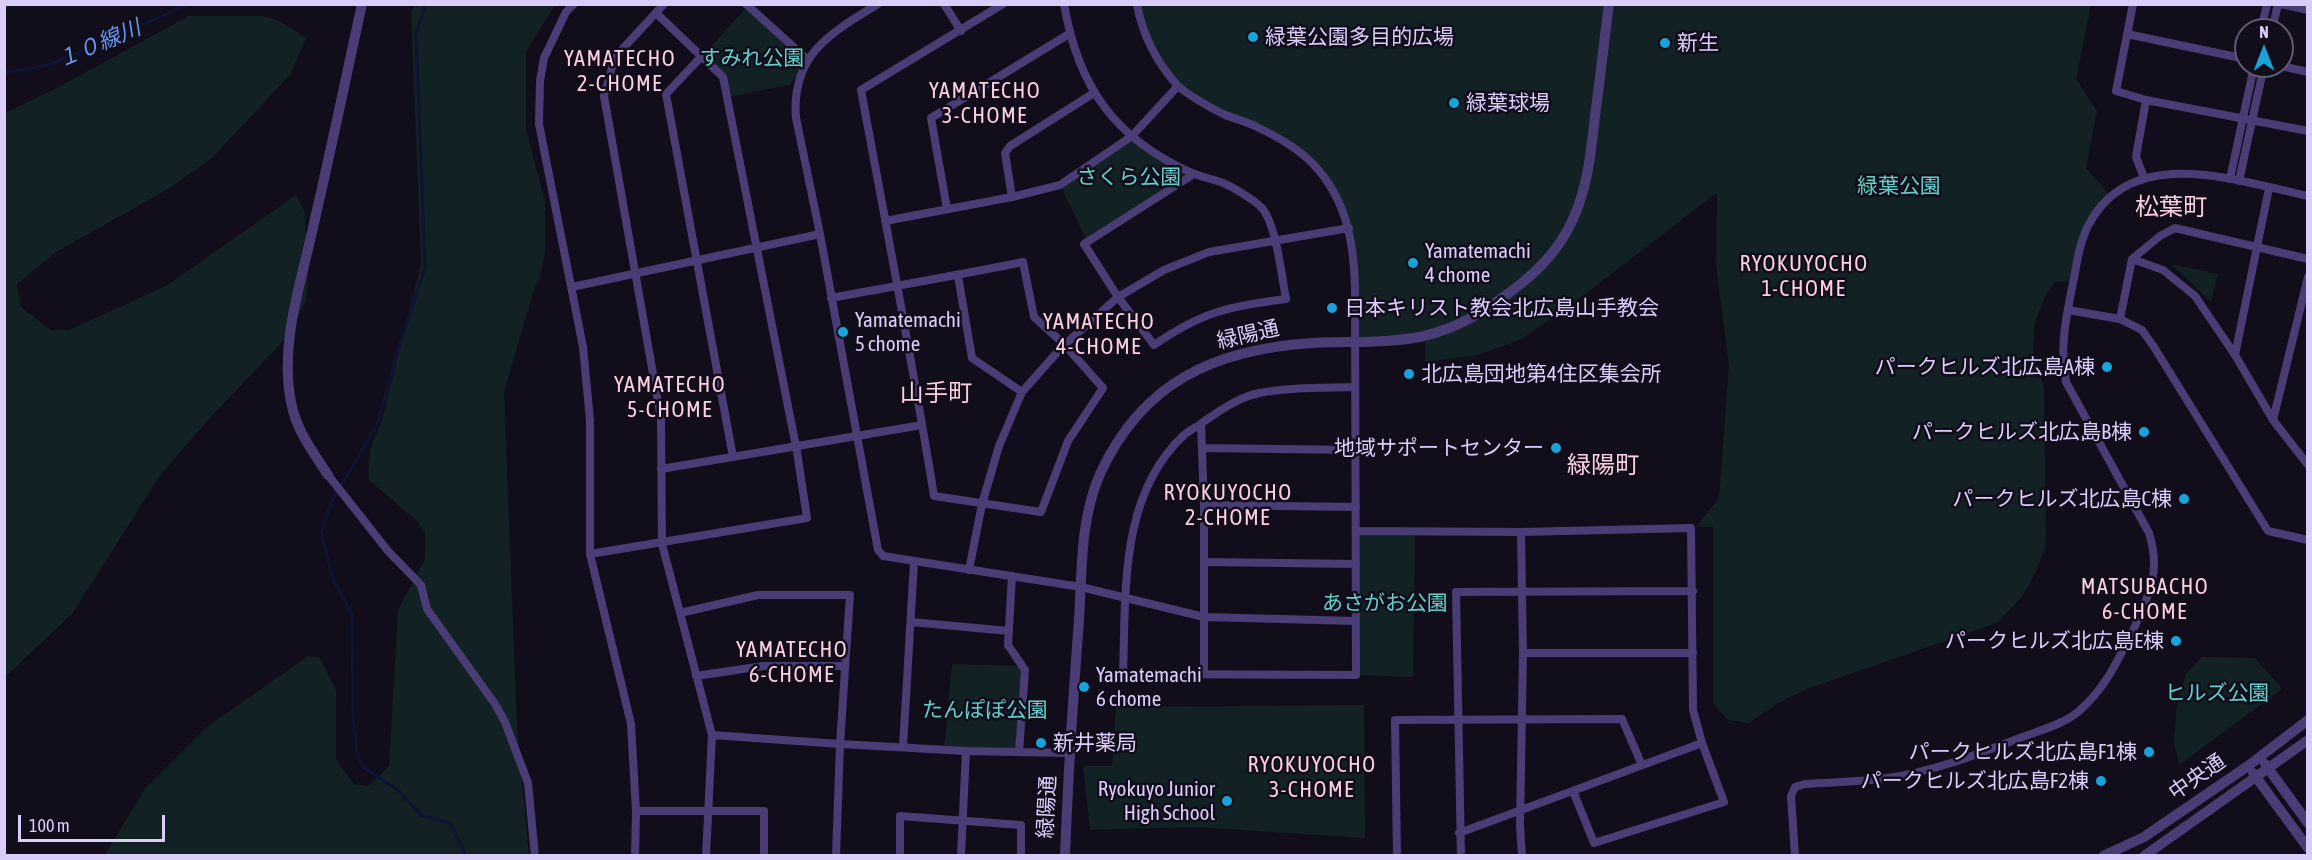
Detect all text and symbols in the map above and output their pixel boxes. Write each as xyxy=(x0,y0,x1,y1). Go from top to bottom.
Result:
water label: １０線川 xyxy=(53,15,145,73)
north arrow xyxy=(2234,18,2294,78)
text: N xyxy=(2259,23,2269,41)
place label: 緑葉公園多目的広場 xyxy=(1265,24,1454,50)
marker: 緑葉公園多目的広場 xyxy=(1246,30,1260,44)
place label: 新生 xyxy=(1677,30,1719,56)
marker: 新生 xyxy=(1658,36,1672,50)
park label: すみれ公園 xyxy=(700,45,804,71)
district label: YAMATECHO 2-CHOME xyxy=(564,46,676,98)
district label: YAMATECHO 3-CHOME xyxy=(929,78,1041,130)
place label: 緑葉球場 xyxy=(1466,90,1550,116)
marker: 緑葉球場 xyxy=(1447,96,1461,110)
park label: さくら公園 xyxy=(1077,164,1181,190)
park label: 緑葉公園 xyxy=(1857,173,1941,199)
district label: 松葉町 xyxy=(2135,193,2207,221)
place label: Yamatemachi 4 chome xyxy=(1425,238,1531,288)
district label: RYOKUYOCHO 1-CHOME xyxy=(1739,251,1869,302)
marker: Yamatemachi 4 chome xyxy=(1406,256,1420,270)
place label: 日本キリスト教会北広島山手教会 xyxy=(1344,295,1659,321)
marker: 日本キリスト教会北広島山手教会 xyxy=(1325,301,1339,315)
place label: Yamatemachi 5 chome xyxy=(855,307,961,357)
district label: YAMATECHO 4-CHOME xyxy=(1043,309,1155,360)
street label: 緑陽通 xyxy=(1214,316,1282,354)
marker: Yamatemachi 5 chome xyxy=(836,325,850,339)
place label: パークヒルズ北広島A棟 xyxy=(1875,354,2095,380)
marker: パークヒルズ北広島A棟 xyxy=(2100,360,2114,374)
place label: 北広島団地第4住区集会所 xyxy=(1421,361,1662,387)
marker: 北広島団地第4住区集会所 xyxy=(1402,367,1416,381)
district label: YAMATECHO 5-CHOME xyxy=(614,372,726,424)
district label: 山手町 xyxy=(900,379,972,407)
place label: パークヒルズ北広島B棟 xyxy=(1912,419,2132,445)
marker: パークヒルズ北広島B棟 xyxy=(2137,425,2151,439)
place label: 地域サポートセンター xyxy=(1334,435,1544,461)
marker: 地域サポートセンター xyxy=(1549,441,1563,455)
district label: 緑陽町 xyxy=(1567,451,1639,479)
district label: RYOKUYOCHO 2-CHOME xyxy=(1163,480,1293,532)
place label: パークヒルズ北広島C棟 xyxy=(1953,486,2172,512)
marker: パークヒルズ北広島C棟 xyxy=(2177,492,2191,506)
district label: MATSUBACHO 6-CHOME xyxy=(2081,574,2209,626)
park label: あさがお公園 xyxy=(1322,590,1448,616)
place label: パークヒルズ北広島E棟 xyxy=(1945,628,2164,654)
marker: パークヒルズ北広島E棟 xyxy=(2169,634,2183,648)
district label: YAMATECHO 6-CHOME xyxy=(736,637,848,688)
place label: Yamatemachi 6 chome xyxy=(1096,662,1202,712)
marker: Yamatemachi 6 chome xyxy=(1077,680,1091,694)
park label: ヒルズ公園 xyxy=(2165,680,2269,706)
park label: たんぽぽ公園 xyxy=(922,697,1048,723)
place label: 新井薬局 xyxy=(1053,730,1137,756)
marker: 新井薬局 xyxy=(1034,736,1048,750)
place label: パークヒルズ北広島F1棟 xyxy=(1909,739,2137,765)
marker: パークヒルズ北広島F1棟 xyxy=(2142,745,2156,759)
street label: 中央通 xyxy=(2164,749,2230,805)
district label: RYOKUYOCHO 3-CHOME xyxy=(1247,752,1377,804)
place label: パークヒルズ北広島F2棟 xyxy=(1861,768,2089,794)
marker: パークヒルズ北広島F2棟 xyxy=(2094,774,2108,788)
street label: 緑陽通 xyxy=(1033,775,1061,839)
place label: Ryokuyo Junior High School xyxy=(1098,776,1215,826)
marker: Ryokuyo Junior High School xyxy=(1220,794,1234,808)
scale bar xyxy=(21,803,168,841)
text: 100 m xyxy=(29,815,70,836)

